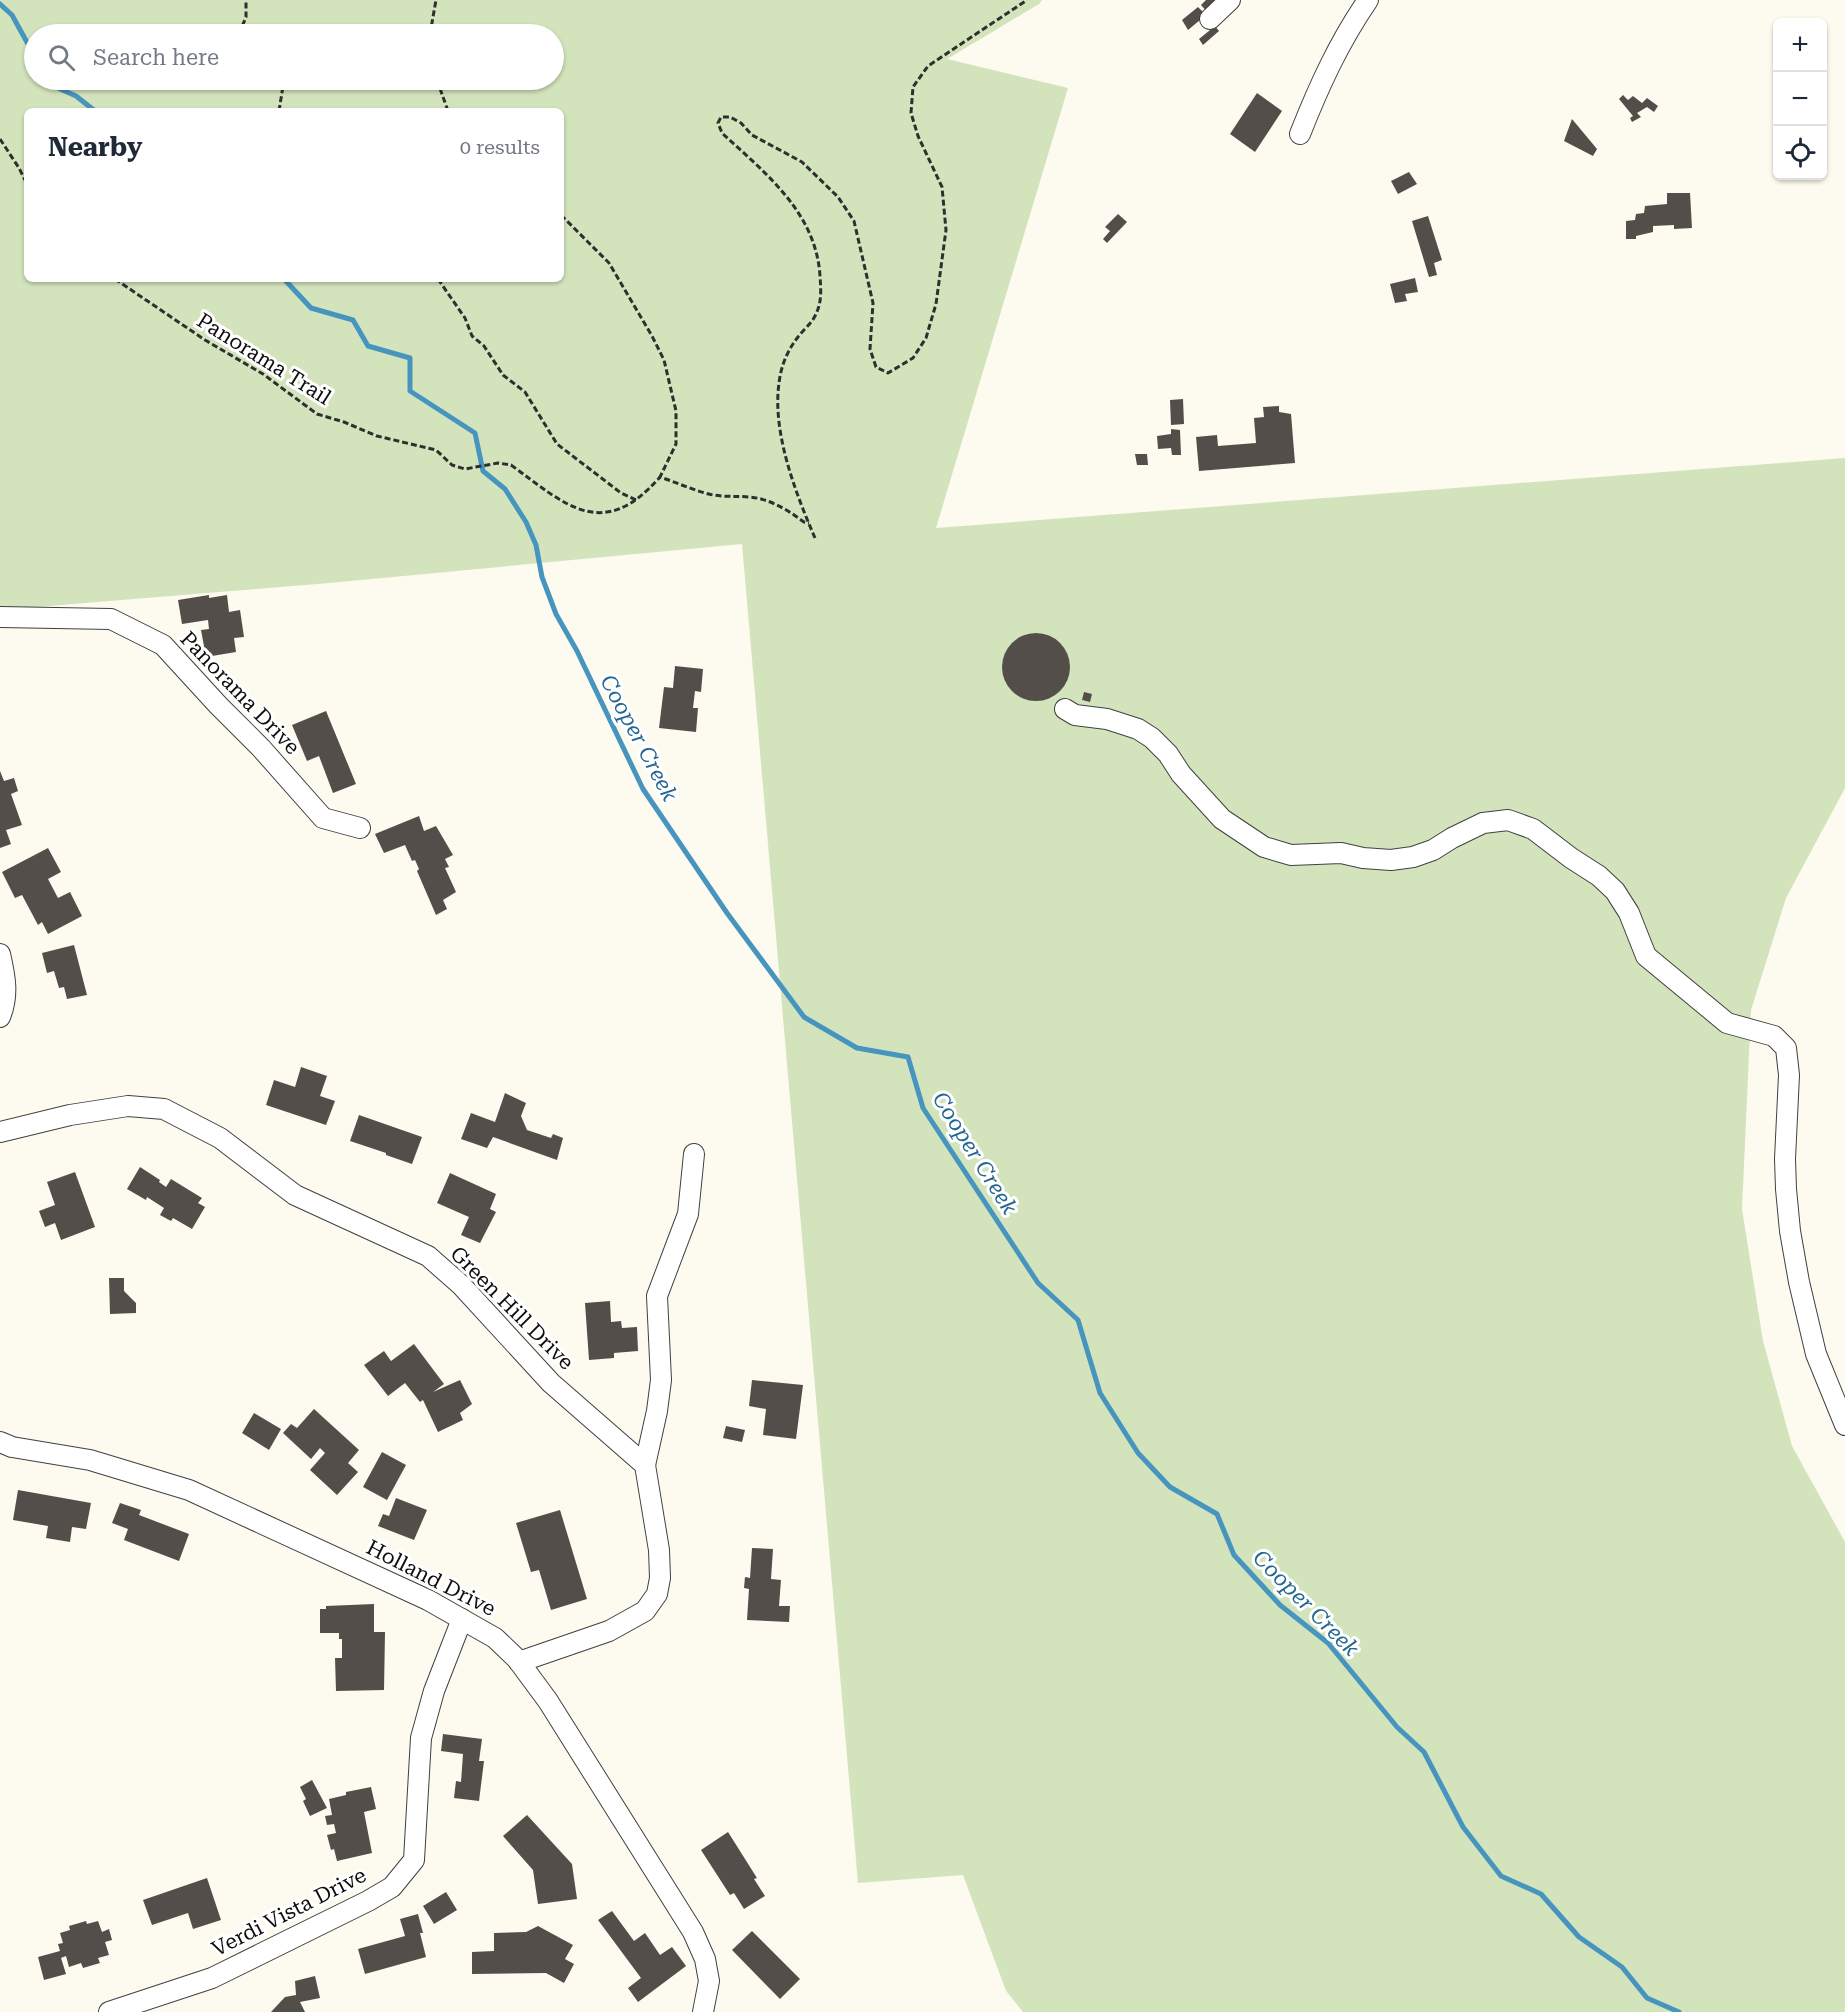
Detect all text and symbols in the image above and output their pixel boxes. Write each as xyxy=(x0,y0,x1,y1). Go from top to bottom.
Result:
map controls xyxy=(1773,18,1827,180)
button: + xyxy=(1773,18,1827,72)
search box xyxy=(24,24,564,90)
icon: search xyxy=(45,41,78,74)
text: Search here xyxy=(93,45,219,70)
button: − xyxy=(1773,72,1827,126)
button: locate xyxy=(1773,126,1827,180)
text: Nearby xyxy=(48,132,142,162)
text: 0 results xyxy=(460,135,540,159)
street label: Panorama Trail xyxy=(193,308,336,410)
street label: Panorama Drive xyxy=(175,627,305,759)
water label: Cooper Creek xyxy=(595,671,683,805)
water label: Cooper Creek xyxy=(928,1087,1023,1219)
street label: Green Hill Drive xyxy=(445,1241,579,1375)
street label: Holland Drive xyxy=(362,1535,500,1621)
water label: Cooper Creek xyxy=(1248,1545,1364,1661)
street label: Verdi Vista Drive xyxy=(208,1863,370,1961)

